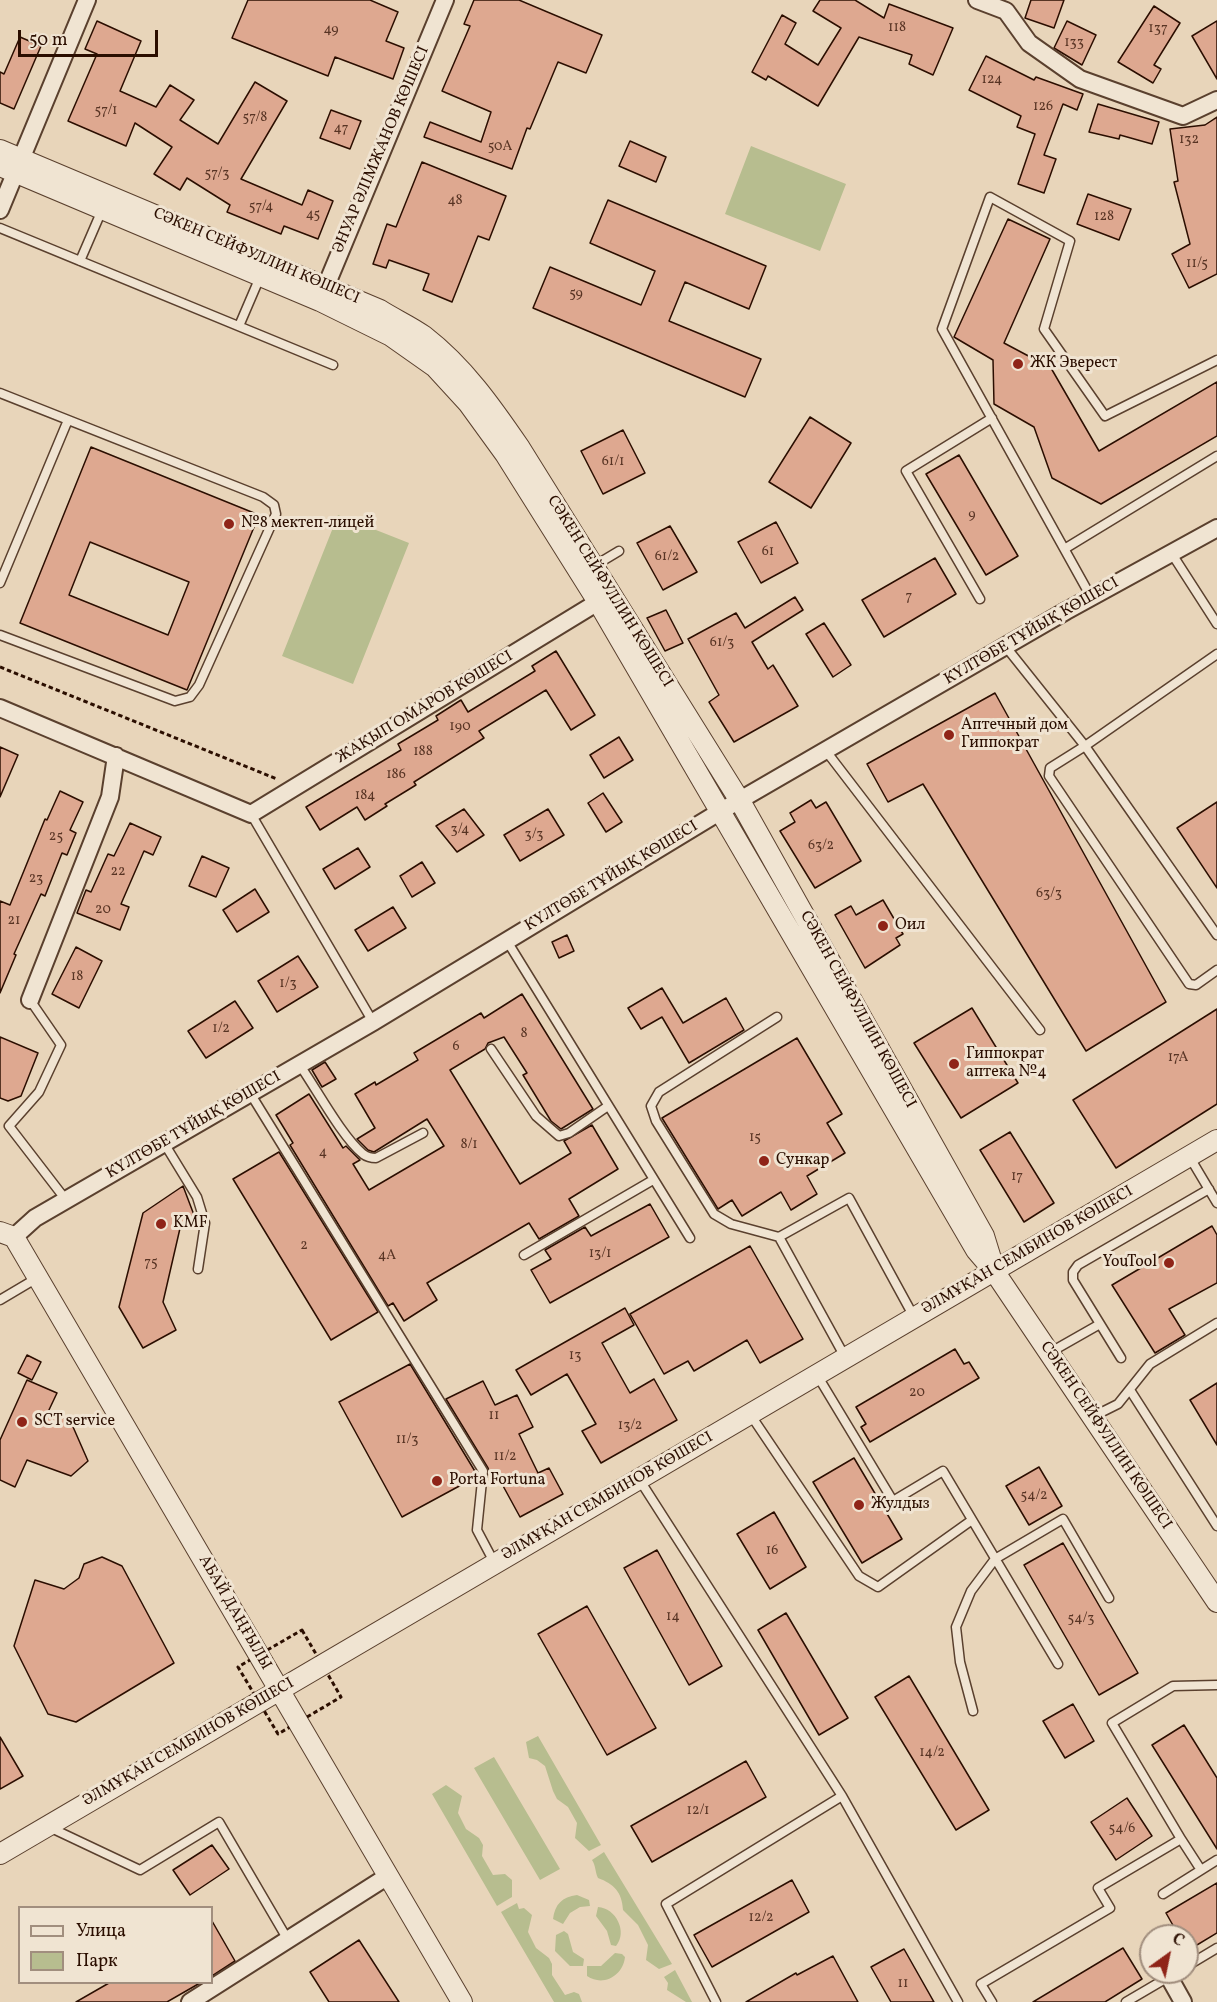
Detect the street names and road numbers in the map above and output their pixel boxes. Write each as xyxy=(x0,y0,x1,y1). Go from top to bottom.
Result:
street label: ӘНУАР ӘЛІМЖАНОВ КӨШЕСІ xyxy=(330,44,434,256)
street label: СӘКЕН СЕЙФУЛЛИН КӨШЕСІ xyxy=(150,205,362,309)
street label: СӘКЕН СЕЙФУЛЛИН КӨШЕСІ xyxy=(542,493,676,691)
street label: КҮЛТӨБЕ ТҰЙЫҚ КӨШЕСІ xyxy=(941,574,1123,690)
street label: ЖАҚЫП ОМАРОВ КӨШЕСІ xyxy=(333,648,517,768)
street label: КҮЛТӨБЕ ТҰЙЫҚ КӨШЕСІ xyxy=(522,818,702,936)
street label: СӘКЕН СЕЙФУЛЛИН КӨШЕСІ xyxy=(795,908,919,1112)
street label: КҮЛТӨБЕ ТҰЙЫҚ КӨШЕСІ xyxy=(103,1068,285,1184)
street label: ӘЛМҰҚАН СЕМБИНОВ КӨШЕСІ xyxy=(919,1183,1137,1319)
street label: СӘКЕН СЕЙФУЛЛИН КӨШЕСІ xyxy=(1035,1338,1175,1534)
street label: ӘЛМҰҚАН СЕМБИНОВ КӨШЕСІ xyxy=(499,1429,717,1565)
street label: АБАЙ ДАҢҒЫЛЫ xyxy=(193,1552,275,1674)
street label: ӘЛМҰҚАН СЕМБИНОВ КӨШЕСІ xyxy=(80,1675,298,1811)

